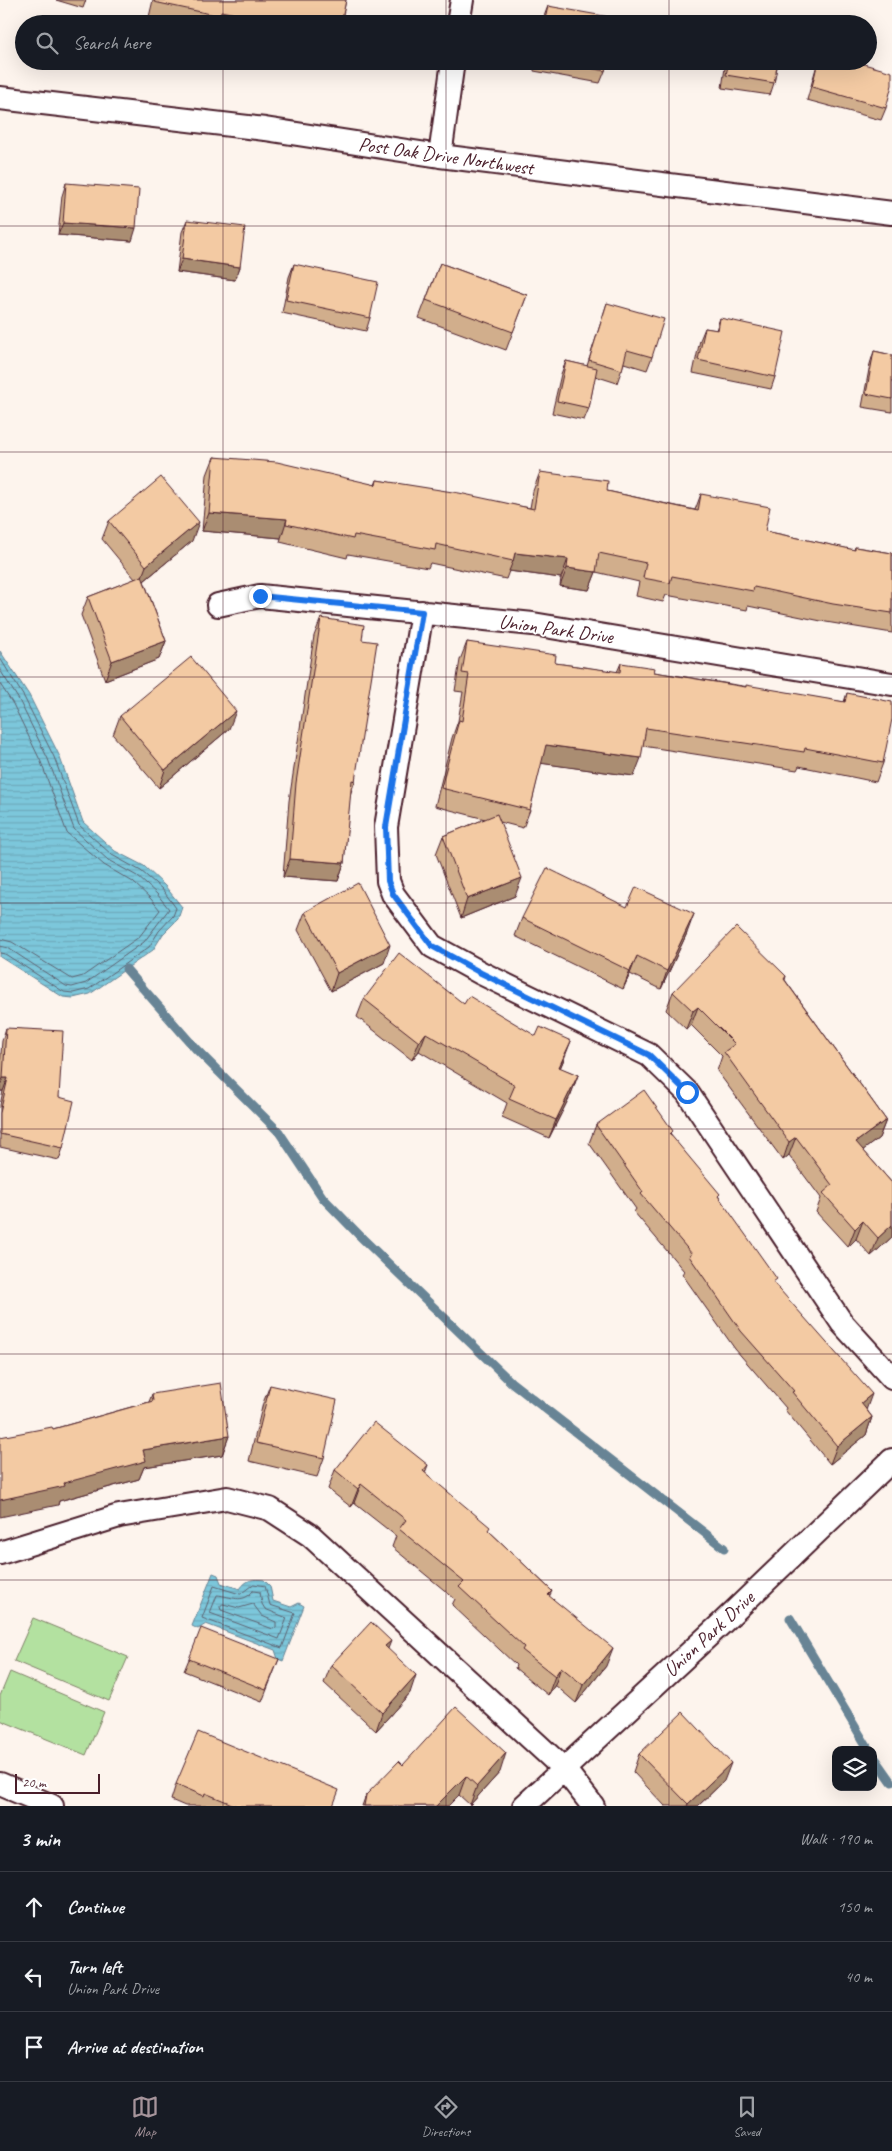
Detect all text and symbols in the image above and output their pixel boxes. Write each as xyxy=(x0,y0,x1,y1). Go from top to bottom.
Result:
search box xyxy=(15,15,877,70)
icon: search xyxy=(33,29,61,57)
text: Search here xyxy=(73,31,150,55)
street label: Post Oak Drive Northwest xyxy=(357,131,537,181)
route end xyxy=(249,585,272,608)
street label: Union Park Drive xyxy=(497,609,616,650)
route start xyxy=(676,1081,699,1104)
street label: Union Park Drive xyxy=(658,1585,761,1682)
map controls xyxy=(832,1746,877,1791)
button: layers xyxy=(832,1746,877,1791)
scale bar xyxy=(15,1771,100,1794)
text: 20 m xyxy=(22,1774,46,1791)
text: 3 min xyxy=(20,1826,60,1852)
text: Walk · 190 m xyxy=(800,1829,872,1849)
icon: ahead xyxy=(20,1893,48,1921)
text: Continue xyxy=(67,1895,124,1919)
text: 150 m xyxy=(838,1897,872,1917)
text: Turn left xyxy=(67,1955,122,1979)
icon: left xyxy=(20,1963,48,1991)
text: 40 m xyxy=(845,1967,872,1987)
text: Union Park Drive xyxy=(67,1979,159,1999)
icon: arrive xyxy=(20,2033,48,2061)
text: Arrive at destination xyxy=(67,2035,203,2059)
tab: Map xyxy=(131,2093,159,2140)
tab: Directions xyxy=(422,2093,470,2140)
tab: Saved xyxy=(733,2093,761,2140)

